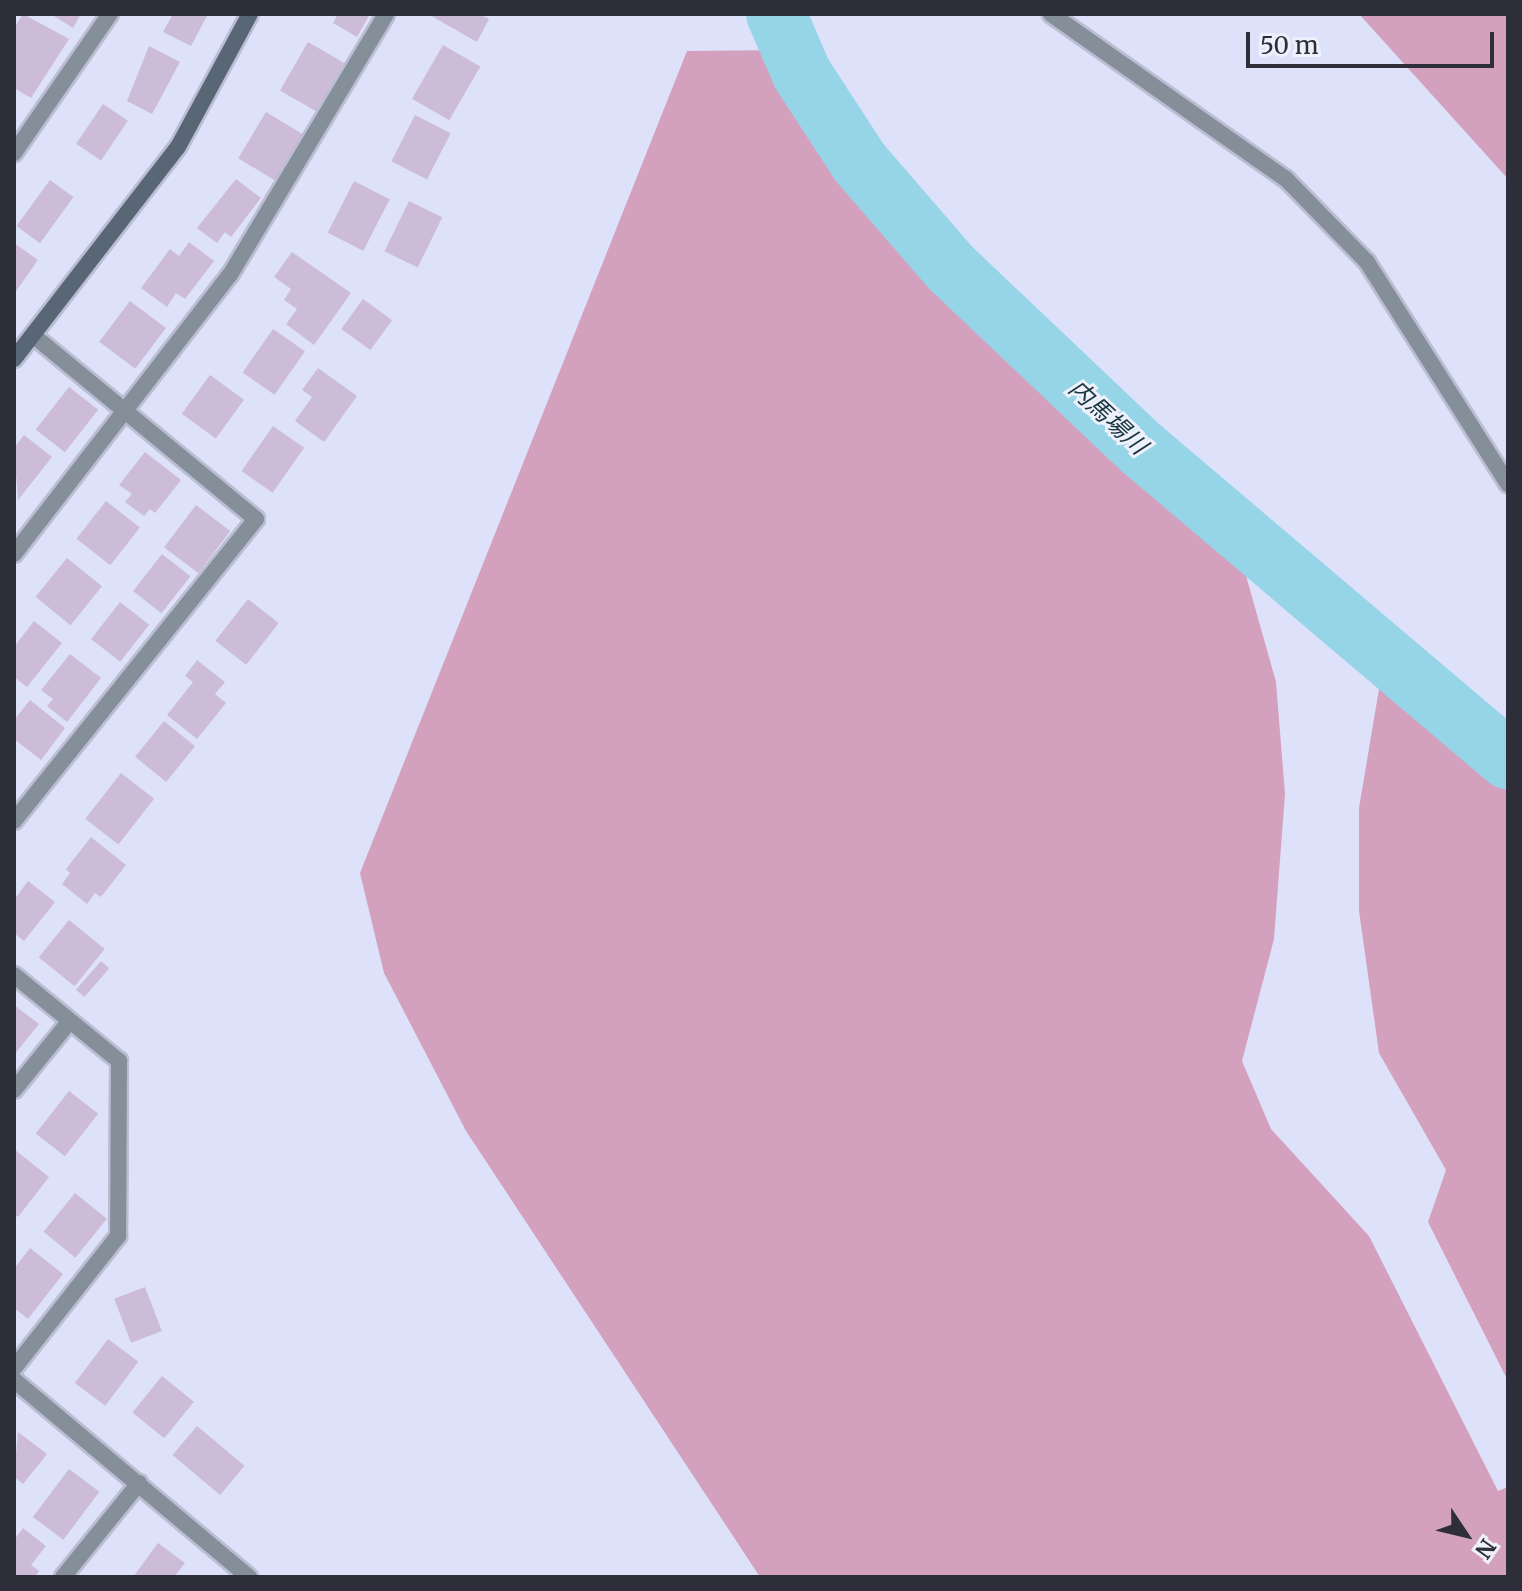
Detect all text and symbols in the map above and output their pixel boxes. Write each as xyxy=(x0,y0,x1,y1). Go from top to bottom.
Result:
scale bar xyxy=(1250,16,1498,66)
text: 50 m xyxy=(1260,30,1319,61)
water label: 内馬場川 xyxy=(1063,374,1153,460)
north arrow xyxy=(1426,1495,1506,1575)
text: N xyxy=(1469,1534,1502,1564)

